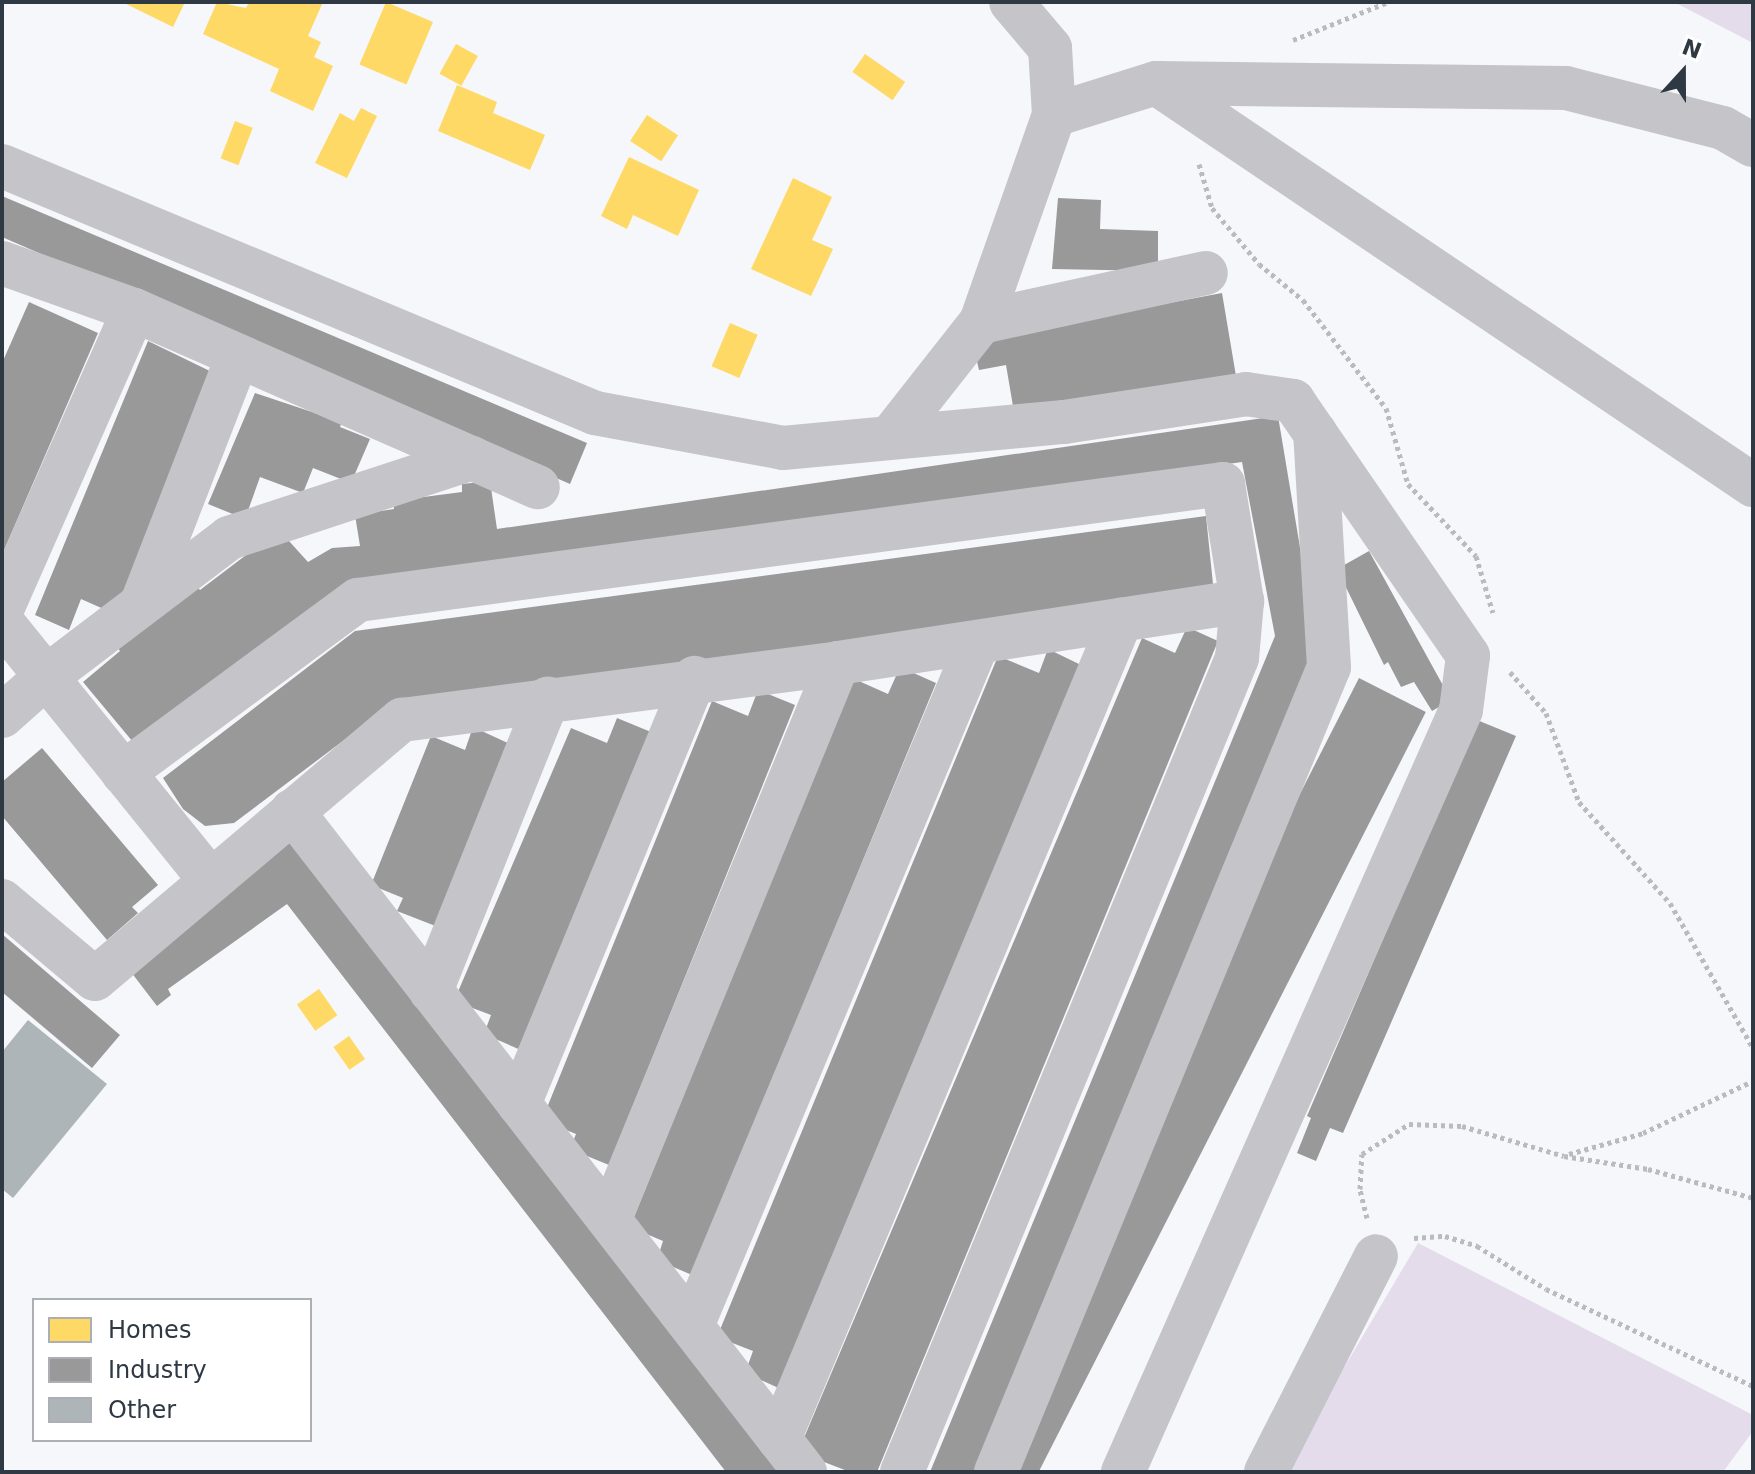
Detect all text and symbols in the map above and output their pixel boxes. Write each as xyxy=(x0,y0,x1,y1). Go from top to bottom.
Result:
north arrow xyxy=(1643,32,1723,112)
text: N xyxy=(1679,34,1705,64)
legend xyxy=(32,1298,312,1442)
text: Homes xyxy=(108,1316,191,1344)
text: Industry xyxy=(108,1356,207,1384)
text: Other xyxy=(108,1396,176,1424)

